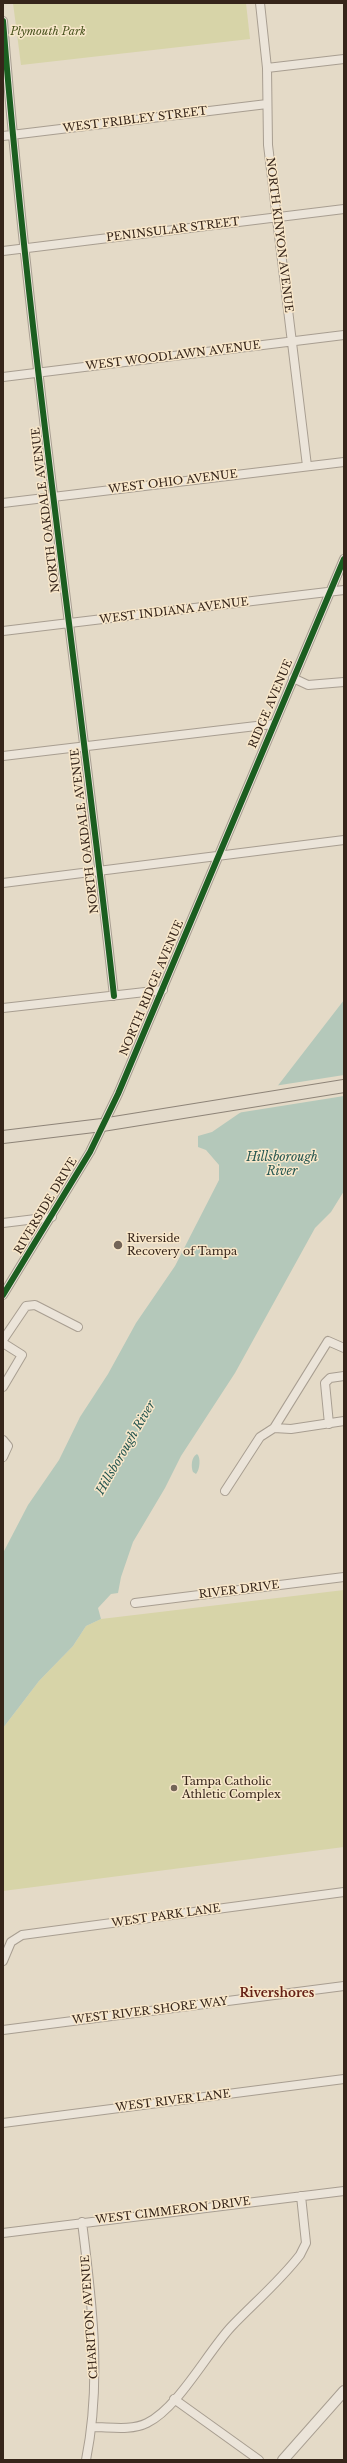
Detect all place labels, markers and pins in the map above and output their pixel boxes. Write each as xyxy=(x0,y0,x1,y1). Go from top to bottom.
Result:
place label: Riverside Recovery of Tampa xyxy=(127,1232,237,1258)
marker: Riverside Recovery of Tampa xyxy=(112,1239,124,1251)
place label: Tampa Catholic Athletic Complex xyxy=(182,1775,281,1801)
marker: Tampa Catholic Athletic Complex xyxy=(169,1783,179,1793)

